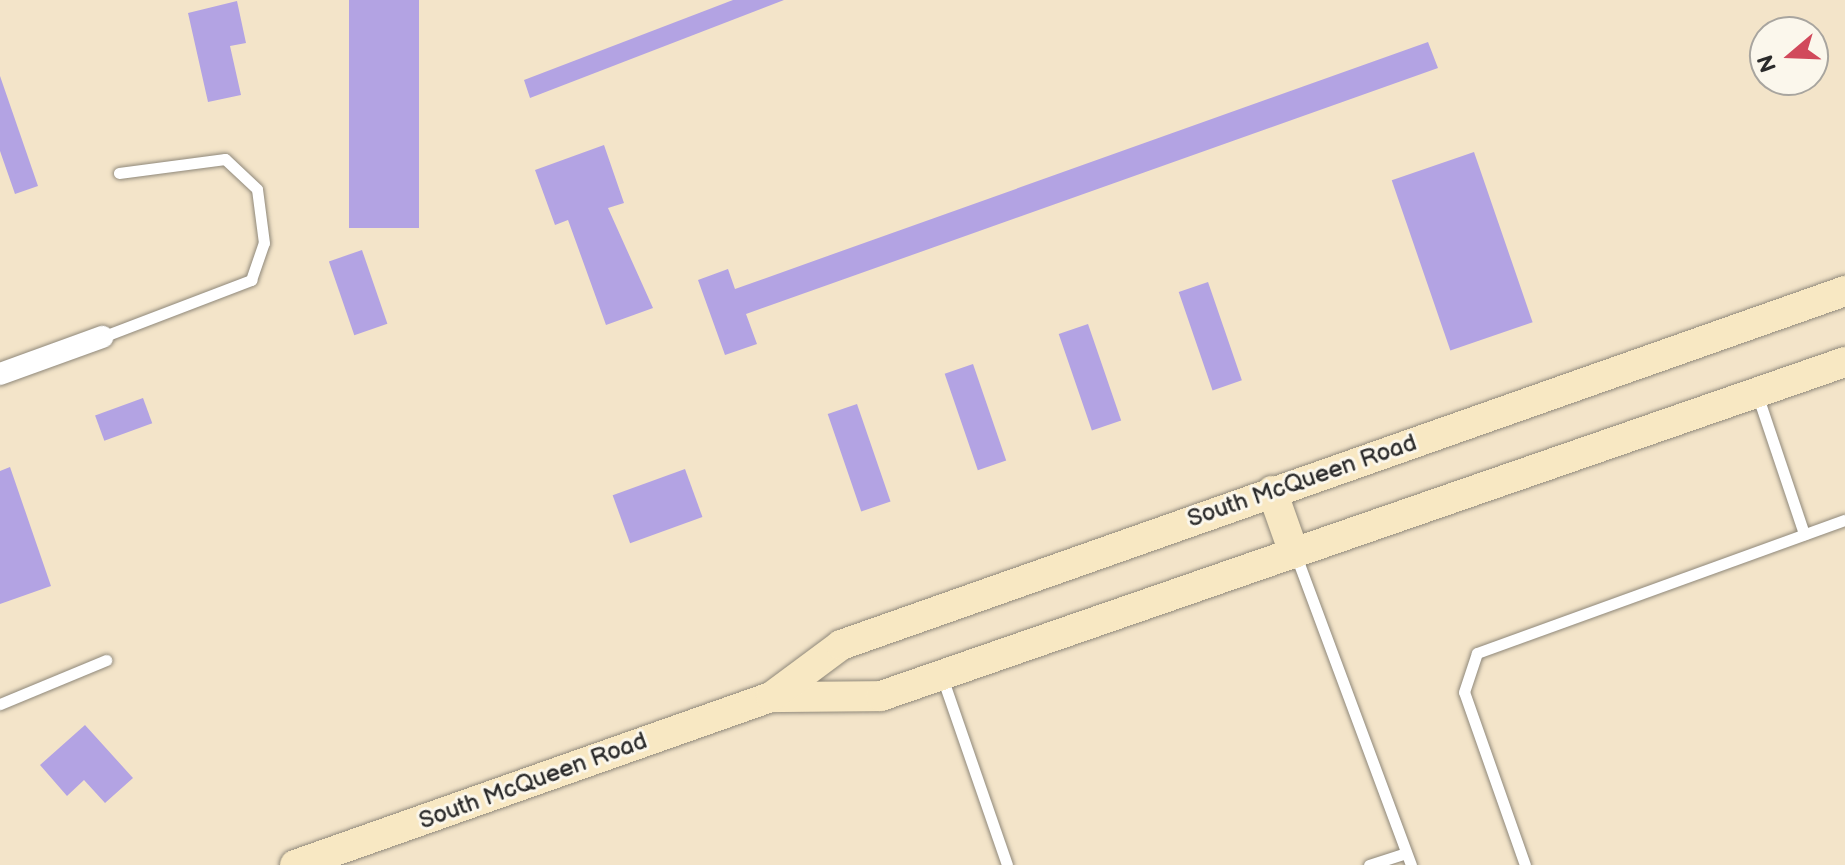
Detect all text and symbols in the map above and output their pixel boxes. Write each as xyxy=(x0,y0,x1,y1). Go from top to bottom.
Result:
north arrow xyxy=(1749,16,1829,96)
text: N xyxy=(1752,51,1783,76)
street label: South McQueen Road xyxy=(1184,428,1420,534)
street label: South McQueen Road xyxy=(415,726,651,836)

